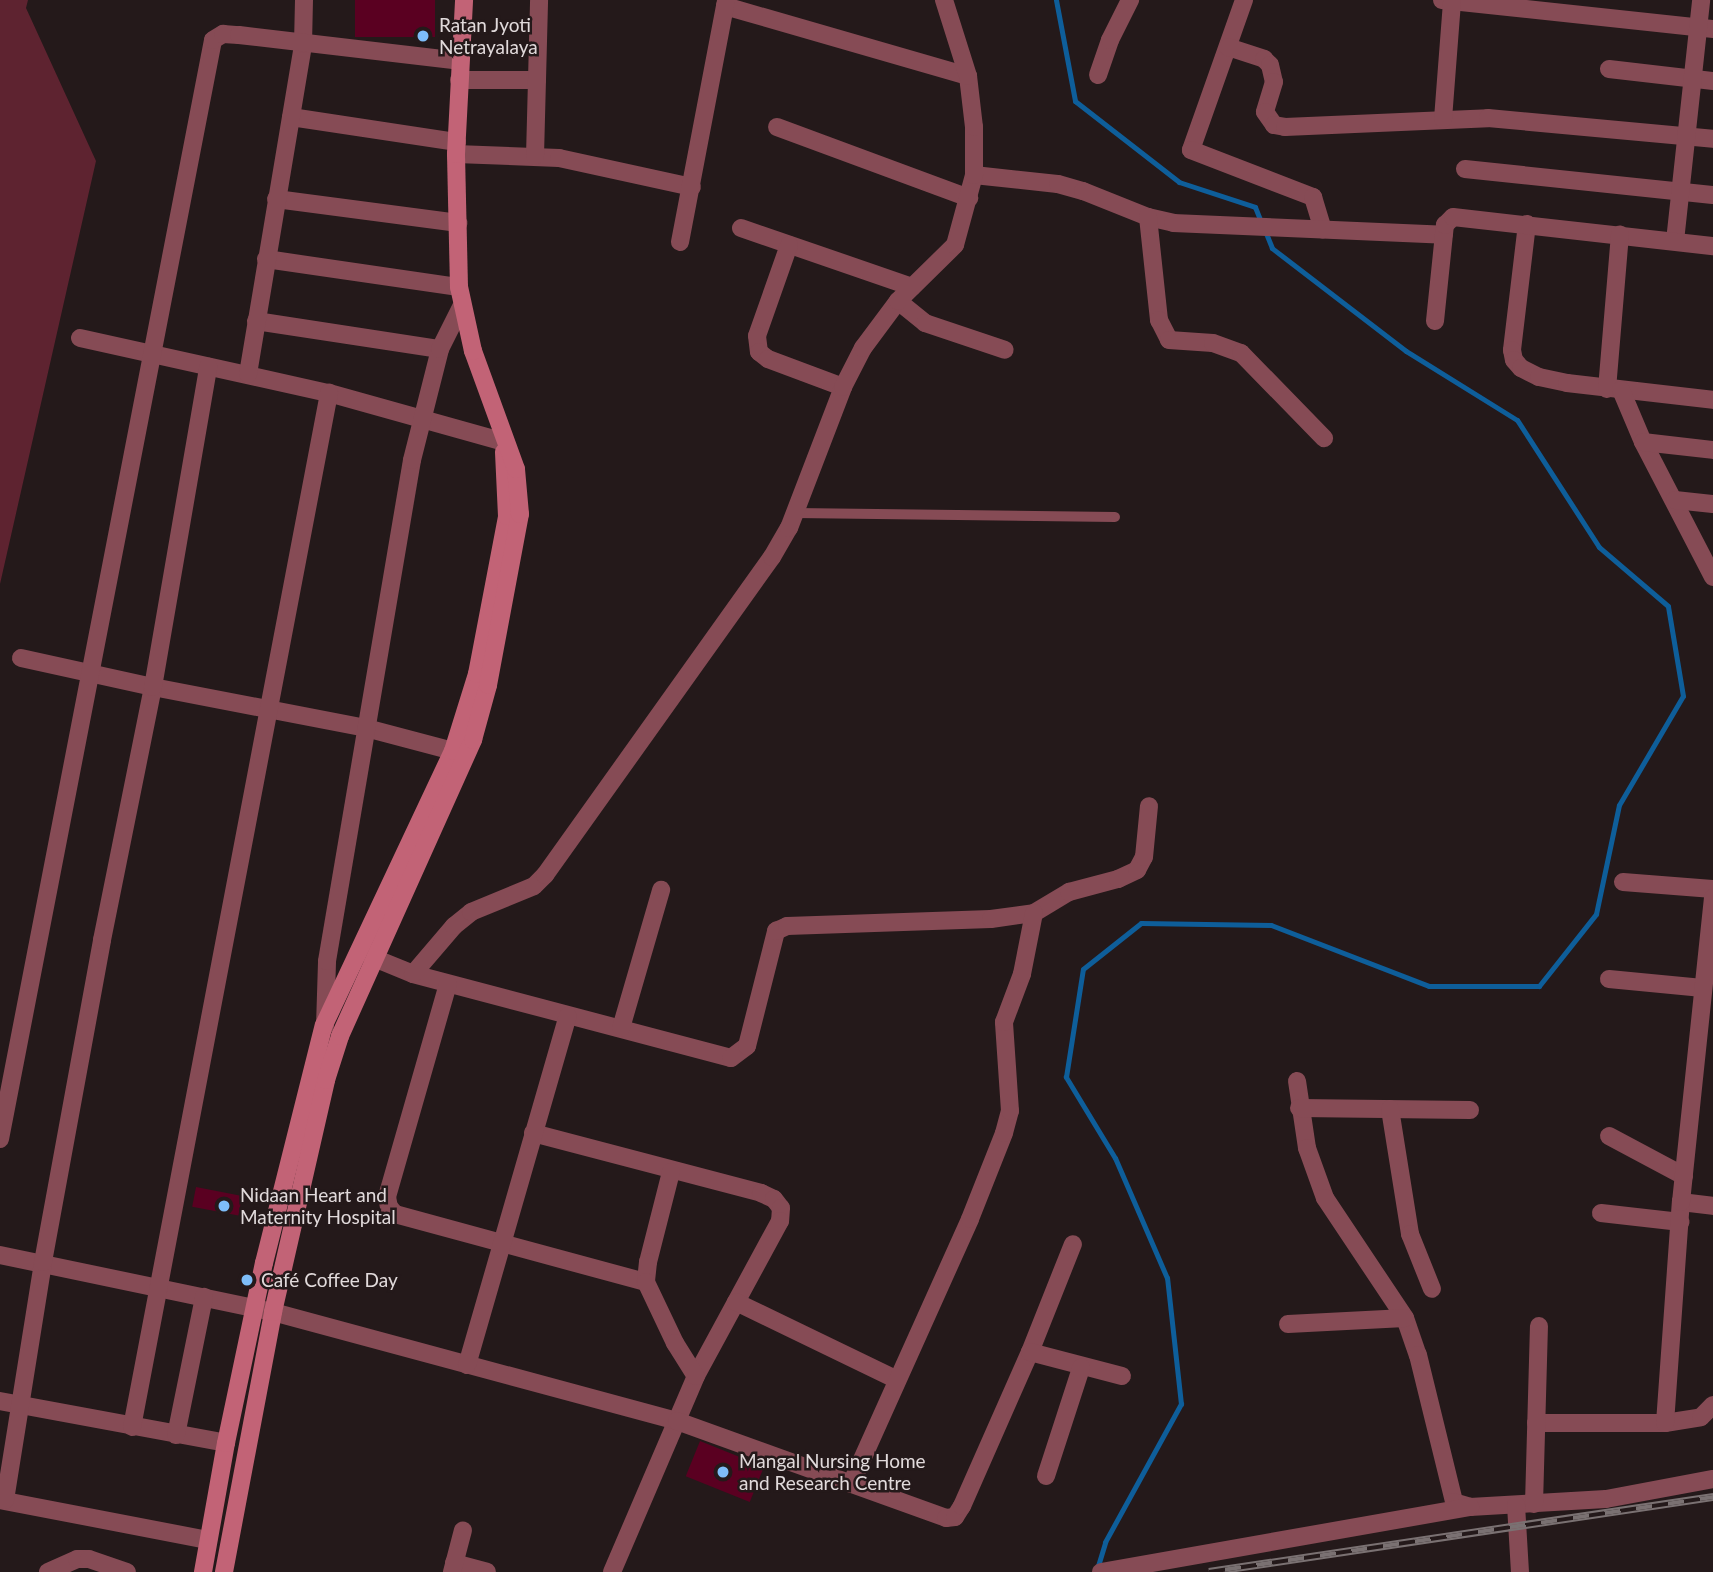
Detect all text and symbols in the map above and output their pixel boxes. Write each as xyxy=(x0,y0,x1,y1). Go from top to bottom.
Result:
place label: Ratan Jyoti Netrayalaya xyxy=(439,14,538,58)
marker: Ratan Jyoti Netrayalaya xyxy=(413,26,433,46)
place label: Nidaan Heart and Maternity Hospital xyxy=(240,1184,396,1228)
marker: Nidaan Heart and Maternity Hospital xyxy=(214,1196,234,1216)
place label: Café Coffee Day xyxy=(261,1269,398,1291)
marker: Café Coffee Day xyxy=(239,1272,255,1288)
place label: Mangal Nursing Home and Research Centre xyxy=(739,1450,926,1494)
marker: Mangal Nursing Home and Research Centre xyxy=(713,1462,733,1482)

